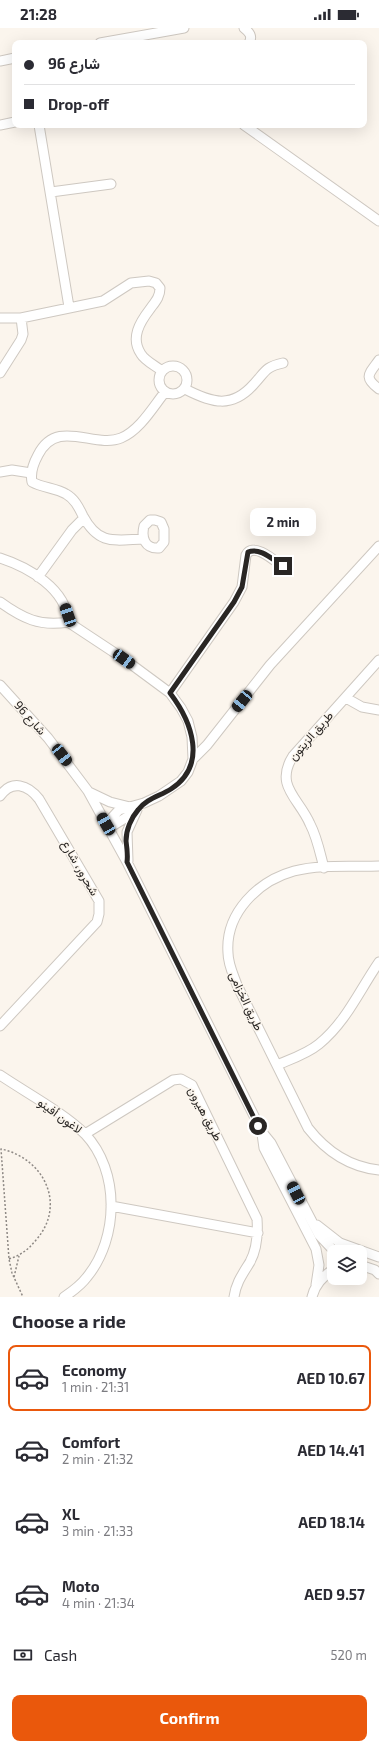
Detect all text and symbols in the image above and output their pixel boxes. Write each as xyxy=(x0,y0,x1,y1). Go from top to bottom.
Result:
text: 21:28 xyxy=(20,5,57,23)
text: شارع 96 xyxy=(48,54,100,72)
text: Drop-off xyxy=(48,95,109,113)
callout: 2 min xyxy=(250,508,316,536)
text: 2 min xyxy=(266,514,300,530)
route end xyxy=(274,557,292,575)
car xyxy=(58,602,78,628)
car xyxy=(111,647,137,671)
car xyxy=(230,688,254,714)
street label: شارع 96 xyxy=(10,698,50,739)
street label: طريق الزيتون xyxy=(285,708,337,764)
car xyxy=(50,742,74,768)
car xyxy=(95,811,117,837)
street label: شحرور، شارع xyxy=(57,837,102,899)
street label: طريق الخزامى xyxy=(225,969,267,1033)
street label: طريق هيرون xyxy=(184,1084,226,1144)
street label: لاغون أفينو xyxy=(35,1094,85,1138)
route start xyxy=(249,1117,267,1135)
car xyxy=(285,1180,307,1206)
map controls xyxy=(327,1245,367,1285)
button: layers xyxy=(327,1245,367,1285)
text: Choose a ride xyxy=(12,1310,126,1332)
icon: car xyxy=(14,1360,50,1396)
text: Economy xyxy=(62,1361,127,1379)
text: AED 10.67 xyxy=(297,1369,365,1387)
text: 1 min · 21:31 xyxy=(62,1379,129,1395)
icon: car xyxy=(14,1432,50,1468)
text: Comfort xyxy=(62,1433,120,1451)
text: AED 14.41 xyxy=(297,1441,365,1459)
text: 2 min · 21:32 xyxy=(62,1451,133,1467)
icon: car xyxy=(14,1504,50,1540)
text: XL xyxy=(62,1505,80,1523)
text: AED 18.14 xyxy=(298,1513,365,1531)
text: 3 min · 21:33 xyxy=(62,1523,133,1539)
icon: car xyxy=(14,1576,50,1612)
text: Moto xyxy=(62,1577,100,1595)
text: AED 9.57 xyxy=(304,1585,365,1603)
text: 4 min · 21:34 xyxy=(62,1595,135,1611)
icon: cash xyxy=(12,1644,34,1666)
text: Cash xyxy=(44,1646,77,1664)
text: 520 m xyxy=(331,1647,367,1663)
button: Confirm xyxy=(12,1695,367,1741)

